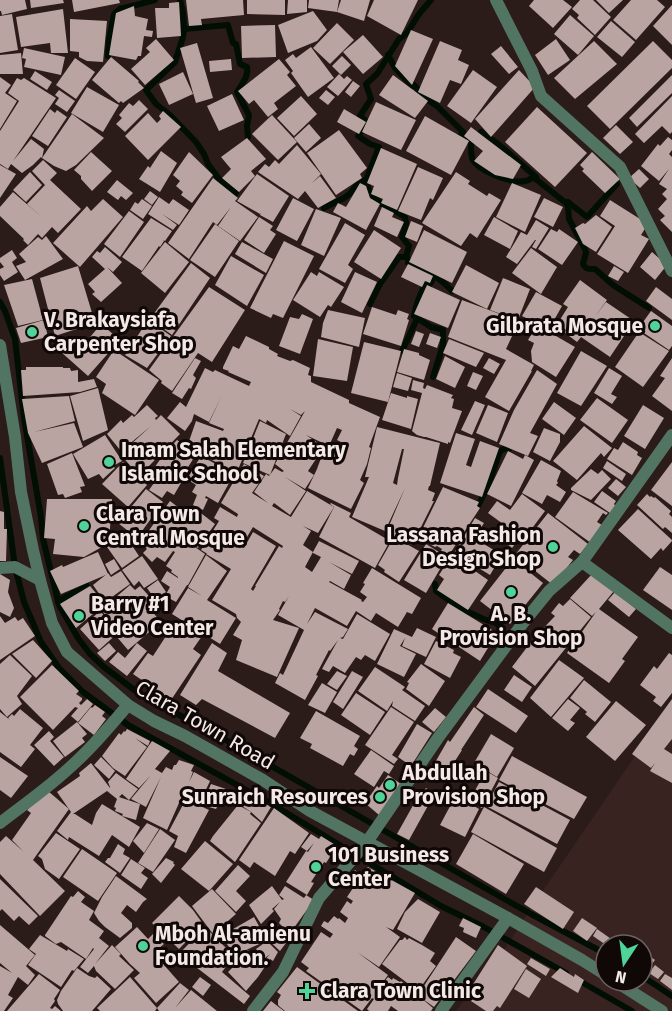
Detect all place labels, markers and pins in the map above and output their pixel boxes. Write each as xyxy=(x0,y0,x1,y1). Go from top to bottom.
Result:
place label: V. Brakaysiafa Carpenter Shop xyxy=(43,307,194,357)
place label: Gilbrata Mosque xyxy=(486,313,643,339)
marker: Gilbrata Mosque xyxy=(648,319,662,333)
marker: V. Brakaysiafa Carpenter Shop xyxy=(25,325,39,339)
place label: Imam Salah Elementary Islamic School xyxy=(121,437,346,487)
marker: Imam Salah Elementary Islamic School xyxy=(102,455,116,469)
place label: Clara Town Central Mosque xyxy=(96,501,245,551)
marker: Clara Town Central Mosque xyxy=(77,519,91,533)
place label: Lassana Fashion Design Shop xyxy=(386,522,541,572)
marker: Lassana Fashion Design Shop xyxy=(546,540,560,554)
marker: A. B. Provision Shop xyxy=(504,585,518,599)
place label: Barry #1 Video Center xyxy=(90,591,214,641)
place label: A. B. Provision Shop xyxy=(439,601,583,651)
marker: Barry #1 Video Center xyxy=(72,609,86,623)
place label: Abdullah Provision Shop xyxy=(401,760,545,810)
marker: Abdullah Provision Shop xyxy=(383,778,397,792)
place label: Sunraich Resources xyxy=(182,784,368,810)
marker: Sunraich Resources xyxy=(373,790,387,804)
place label: 101 Business Center xyxy=(328,842,449,892)
marker: 101 Business Center xyxy=(309,860,323,874)
place label: Mboh Al-amienu Foundation. xyxy=(155,921,311,971)
marker: Mboh Al-amienu Foundation. xyxy=(136,939,150,953)
place label: Clara Town Clinic xyxy=(320,978,481,1004)
marker: Clara Town Clinic xyxy=(298,982,316,1000)

